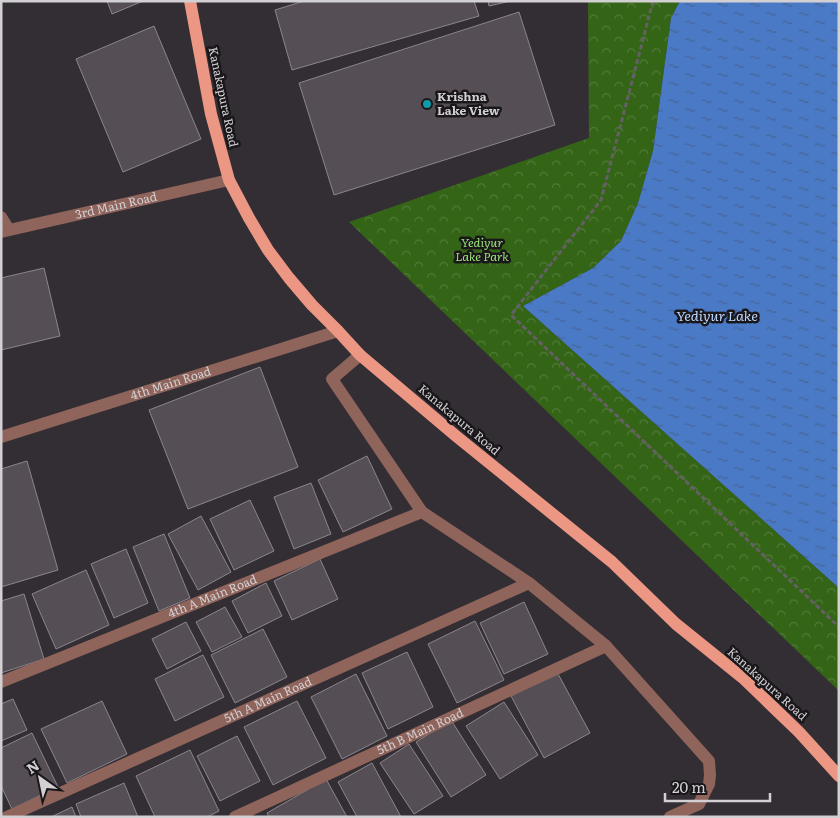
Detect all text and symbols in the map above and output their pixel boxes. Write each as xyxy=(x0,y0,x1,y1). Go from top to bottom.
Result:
street label: Kanakapura Road xyxy=(205,45,244,149)
place label: Krishna Lake View xyxy=(437,87,500,119)
marker: Krishna Lake View xyxy=(421,98,433,110)
street label: 3rd Main Road xyxy=(73,187,159,223)
park label: Yediyur Lake Park xyxy=(455,233,509,265)
water label: Yediyur Lake xyxy=(676,305,758,325)
street label: 4th Main Road xyxy=(128,361,214,404)
street label: Kanakapura Road xyxy=(415,380,505,459)
street label: 4th A Main Road xyxy=(165,569,260,622)
street label: Kanakapura Road xyxy=(724,642,812,724)
street label: 5th A Main Road xyxy=(221,671,315,727)
street label: 5th B Main Road xyxy=(374,703,467,758)
north arrow xyxy=(15,753,65,803)
text: N xyxy=(22,755,43,778)
scale bar xyxy=(665,770,770,802)
text: 20 m xyxy=(672,775,706,798)

